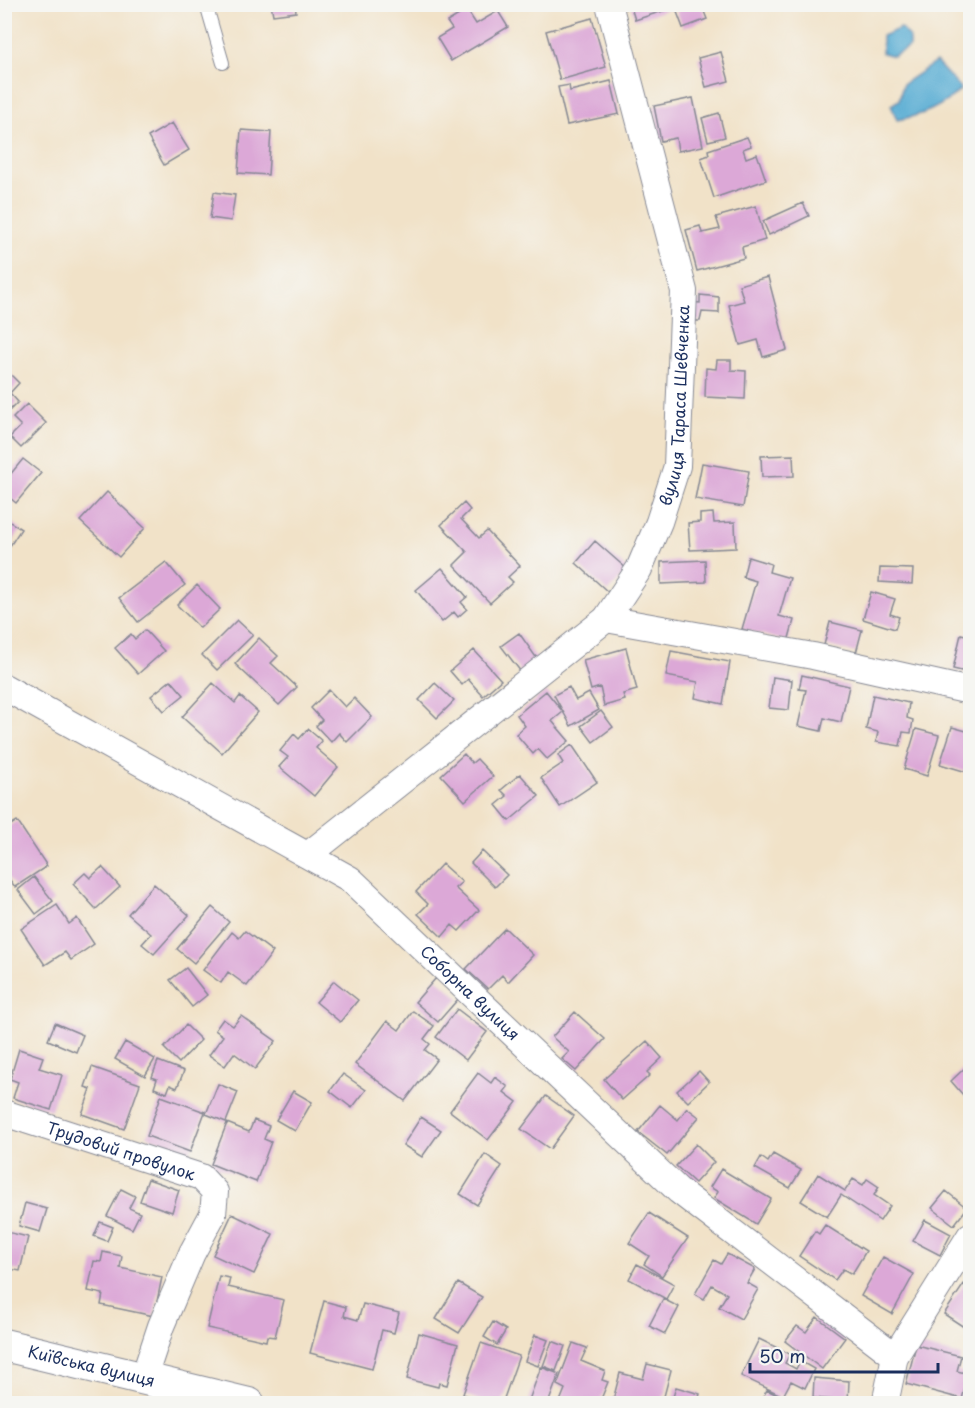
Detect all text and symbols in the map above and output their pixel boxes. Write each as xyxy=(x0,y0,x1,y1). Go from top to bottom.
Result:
street label: вулиця Тараса Шевченка xyxy=(652,304,694,508)
street label: Соборна вулиця xyxy=(415,939,526,1045)
street label: Трудовий провулок xyxy=(44,1115,199,1186)
scale bar xyxy=(750,1336,938,1374)
street label: Київська вулиця xyxy=(26,1338,158,1392)
text: 50 m xyxy=(759,1342,806,1369)

